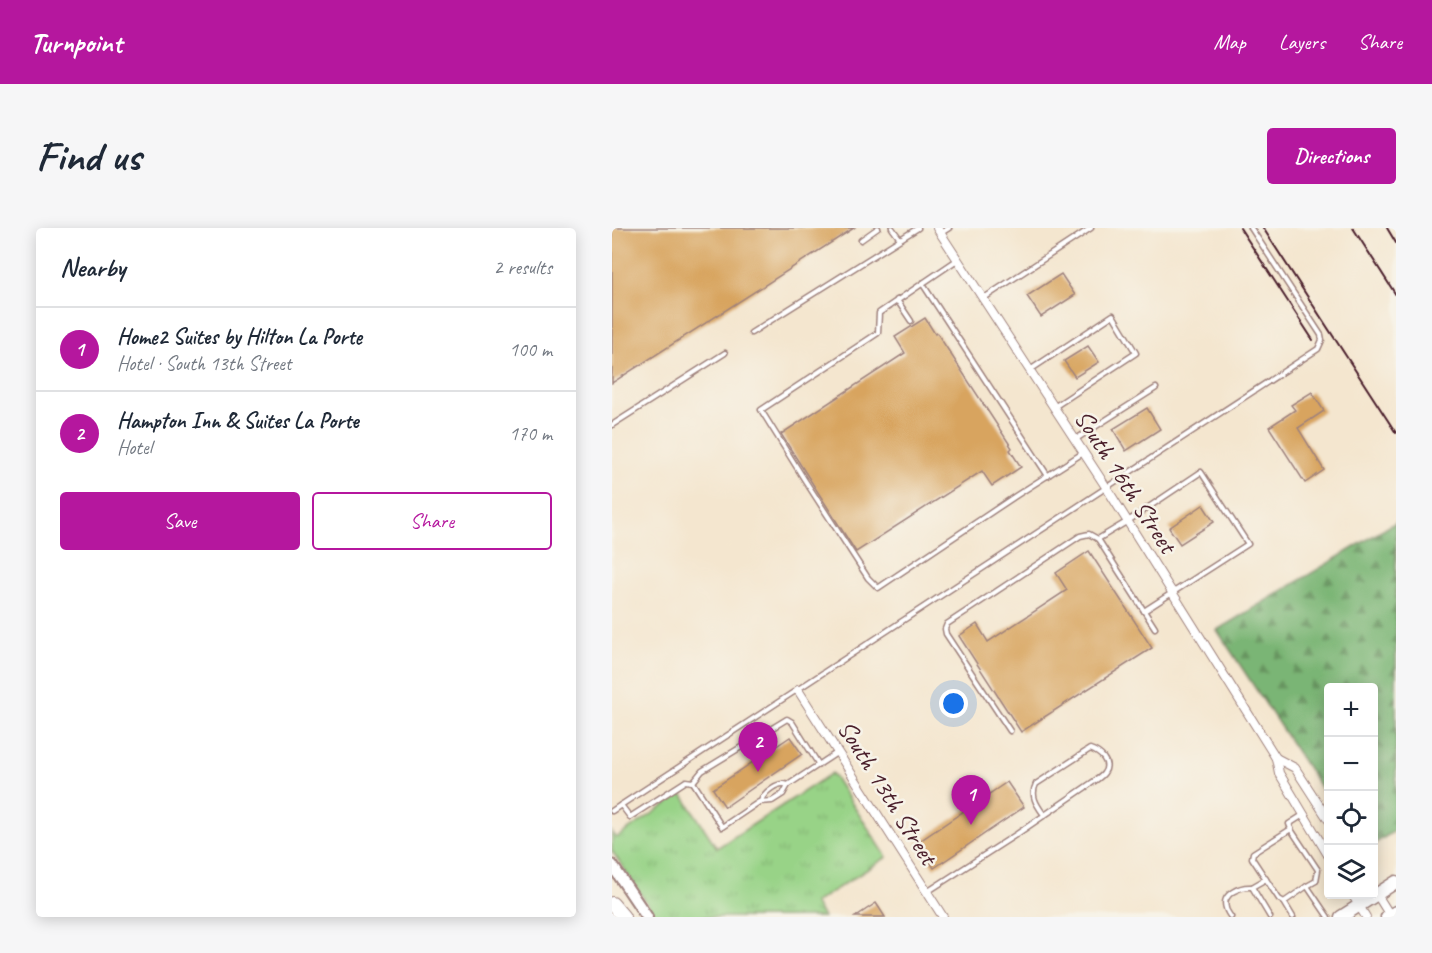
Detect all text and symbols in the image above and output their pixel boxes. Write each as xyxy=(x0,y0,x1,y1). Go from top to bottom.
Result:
text: Turnpoint xyxy=(30,25,122,60)
text: Map xyxy=(1213,29,1246,55)
text: Layers xyxy=(1279,29,1325,55)
text: Share xyxy=(1358,29,1402,55)
button: Directions xyxy=(1267,128,1396,184)
text: Find us xyxy=(36,130,141,183)
text: Nearby xyxy=(60,251,125,284)
text: 2 results xyxy=(493,255,552,280)
text: Home2 Suites by Hilton La Porte xyxy=(117,323,362,351)
text: 1 xyxy=(75,337,84,362)
text: 100 m xyxy=(509,337,552,362)
text: Hotel · South 13th Street xyxy=(117,351,291,376)
street label: South 16th Street xyxy=(1067,403,1185,561)
text: Hampton Inn & Suites La Porte xyxy=(117,407,359,435)
text: 2 xyxy=(75,421,84,446)
text: 170 m xyxy=(509,421,552,446)
text: Hotel xyxy=(117,435,152,460)
button: Save xyxy=(60,492,300,550)
button: Share xyxy=(312,492,552,550)
map controls xyxy=(1324,683,1378,899)
button: + xyxy=(1324,683,1378,737)
your location xyxy=(939,689,968,718)
street label: South 13th Street xyxy=(830,714,946,873)
pin: 2 xyxy=(738,722,778,772)
button: − xyxy=(1324,737,1378,791)
pin: 1 xyxy=(952,776,990,825)
button: locate xyxy=(1324,791,1378,845)
button: layers xyxy=(1324,845,1378,899)

